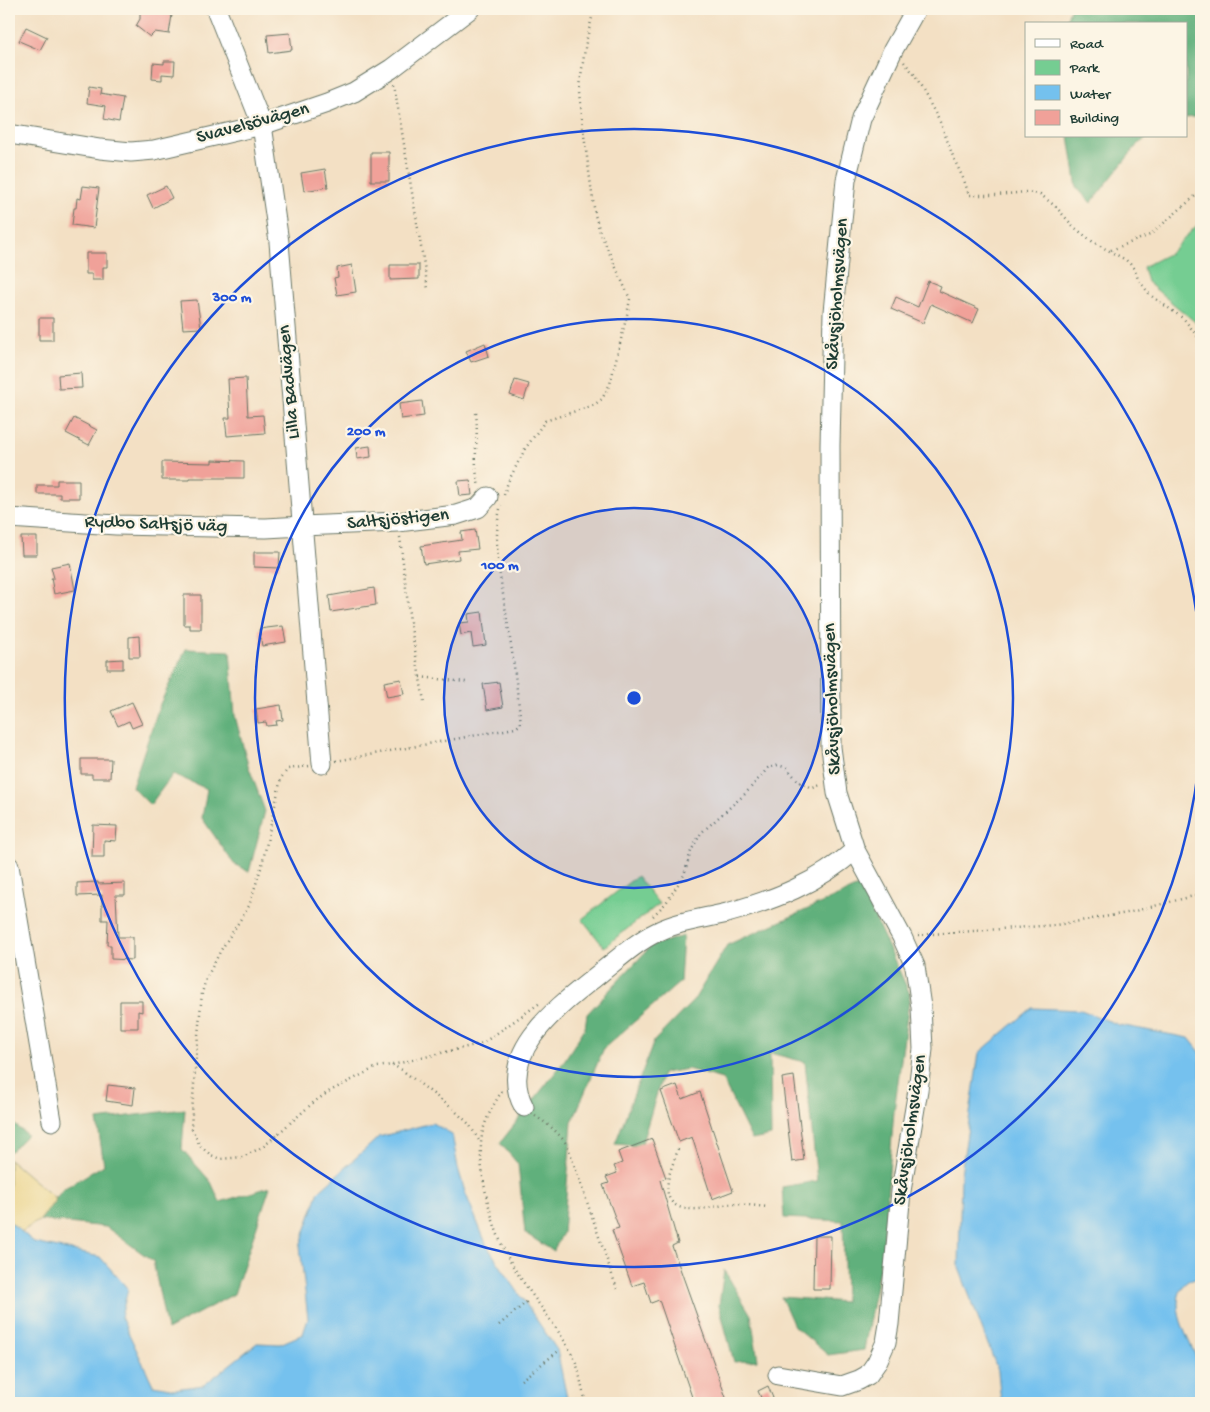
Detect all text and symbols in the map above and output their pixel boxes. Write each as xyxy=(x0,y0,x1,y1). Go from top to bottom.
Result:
legend xyxy=(1025,22,1188,138)
text: Road xyxy=(1070,36,1104,54)
text: Park xyxy=(1069,60,1100,78)
text: Water xyxy=(1070,86,1112,104)
street label: Svavelsövägen xyxy=(194,98,312,150)
text: Building xyxy=(1069,110,1119,128)
street label: Skåvsjöholmsvägen xyxy=(821,217,855,371)
text: 300 m xyxy=(211,289,252,307)
street label: Lilla Badvägen xyxy=(274,324,306,440)
text: 200 m xyxy=(347,423,386,441)
street label: Saltsjöstigen xyxy=(346,504,450,536)
street label: Rydbo Saltsjö väg xyxy=(84,511,228,539)
text: 100 m xyxy=(480,557,519,575)
street label: Skåvsjöholmsvägen xyxy=(819,623,847,775)
centre of rings xyxy=(625,689,643,707)
street label: Skåvsjöholmsvägen xyxy=(889,1053,933,1207)

